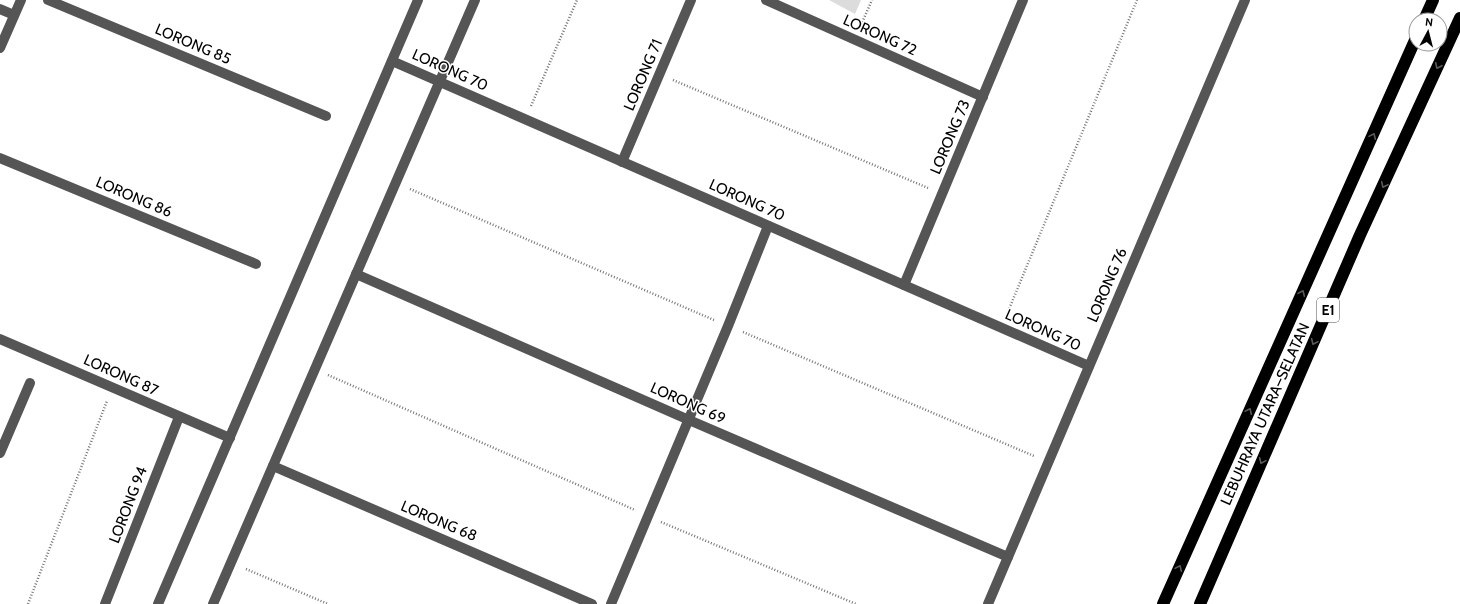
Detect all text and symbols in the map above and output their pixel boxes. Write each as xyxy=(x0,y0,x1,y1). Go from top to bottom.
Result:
street label: LORONG 72 xyxy=(840,11,920,59)
north arrow xyxy=(1408,12,1448,52)
text: N xyxy=(1425,15,1434,29)
street label: LORONG 85 xyxy=(152,20,234,68)
street label: LORONG 71 xyxy=(620,37,666,113)
street label: LORONG 70 xyxy=(409,45,491,95)
one-way arrow xyxy=(1435,62,1443,70)
street label: LORONG 73 xyxy=(926,97,974,177)
one-way arrow xyxy=(1368,132,1376,139)
street label: LORONG 86 xyxy=(93,173,175,221)
street label: LORONG 70 xyxy=(706,175,788,225)
one-way arrow xyxy=(1381,180,1389,188)
street label: LORONG 76 xyxy=(1083,245,1131,325)
one-way arrow xyxy=(1298,289,1306,296)
road number: E1 xyxy=(1317,298,1339,322)
street label: LORONG 70 xyxy=(1002,305,1084,355)
street label: LEBUHRAYA UTARA–SELATAN xyxy=(1217,320,1313,508)
one-way arrow xyxy=(1311,337,1319,345)
street label: LORONG 87 xyxy=(81,351,162,400)
street label: LORONG 69 xyxy=(648,378,728,428)
one-way arrow xyxy=(1245,408,1253,415)
one-way arrow xyxy=(1259,457,1267,464)
street label: LORONG 94 xyxy=(105,464,151,546)
street label: LORONG 68 xyxy=(398,497,480,545)
one-way arrow xyxy=(1174,565,1182,573)

